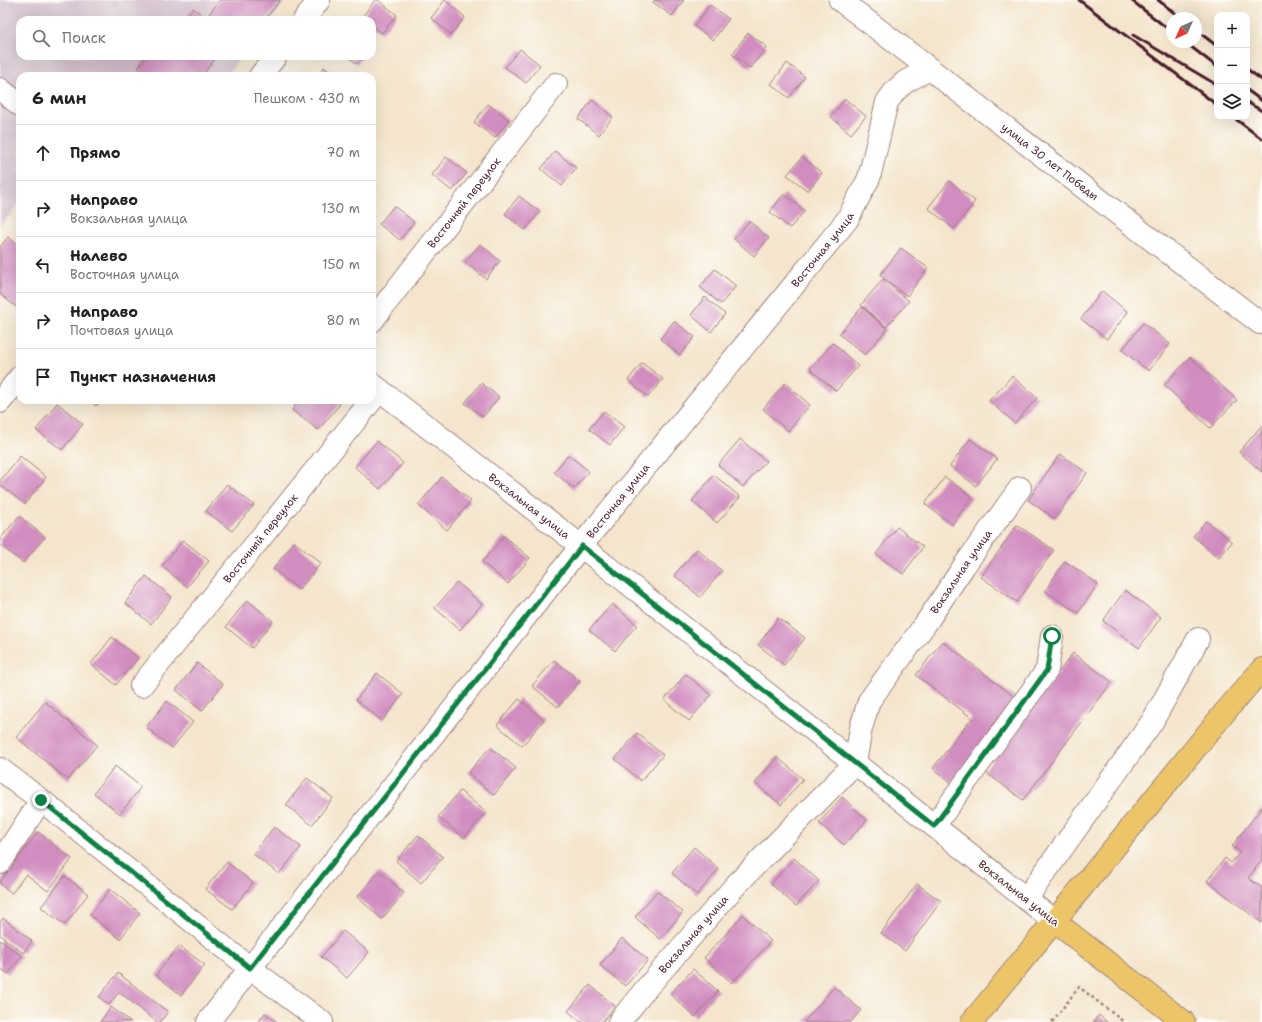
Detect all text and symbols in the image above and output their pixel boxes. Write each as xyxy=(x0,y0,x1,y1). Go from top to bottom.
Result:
north arrow xyxy=(1166,12,1202,48)
map controls xyxy=(1214,12,1250,120)
button: + xyxy=(1214,12,1250,48)
search box xyxy=(16,16,376,60)
icon: search xyxy=(30,27,52,49)
text: Поиск xyxy=(62,28,106,48)
button: − xyxy=(1214,48,1250,84)
button: layers xyxy=(1214,84,1250,120)
text: 6 мин xyxy=(32,87,87,109)
text: Пешком · 430 m xyxy=(254,90,360,107)
street label: улица 30 лет Победы xyxy=(998,120,1101,204)
icon: ahead xyxy=(32,142,54,164)
text: Прямо xyxy=(70,143,120,163)
text: 70 m xyxy=(326,144,360,161)
street label: Восточный переулок xyxy=(424,154,505,251)
text: Направо xyxy=(70,190,138,210)
icon: right xyxy=(32,198,54,220)
text: 130 m xyxy=(322,200,360,217)
text: Вокзальная улица xyxy=(70,210,187,227)
street label: Восточная улица xyxy=(788,210,858,291)
text: Налево xyxy=(70,246,128,266)
icon: left xyxy=(32,254,54,276)
text: 150 m xyxy=(322,256,360,273)
text: Восточная улица xyxy=(70,266,179,283)
text: Направо xyxy=(70,302,138,322)
icon: right xyxy=(32,310,54,332)
text: 80 m xyxy=(326,312,360,329)
text: Почтовая улица xyxy=(70,322,173,339)
icon: arrive xyxy=(32,366,54,388)
text: Пункт назначения xyxy=(70,367,216,387)
street label: Восточная улица xyxy=(583,460,653,542)
street label: Вокзальная улица xyxy=(485,470,573,543)
street label: Восточный переулок xyxy=(220,490,302,586)
street label: Вокзальная улица xyxy=(927,527,996,617)
route start xyxy=(1043,627,1061,645)
route end xyxy=(32,791,50,809)
street label: Вокзальная улица xyxy=(975,857,1063,930)
street label: Вокзальная улица xyxy=(655,892,732,977)

